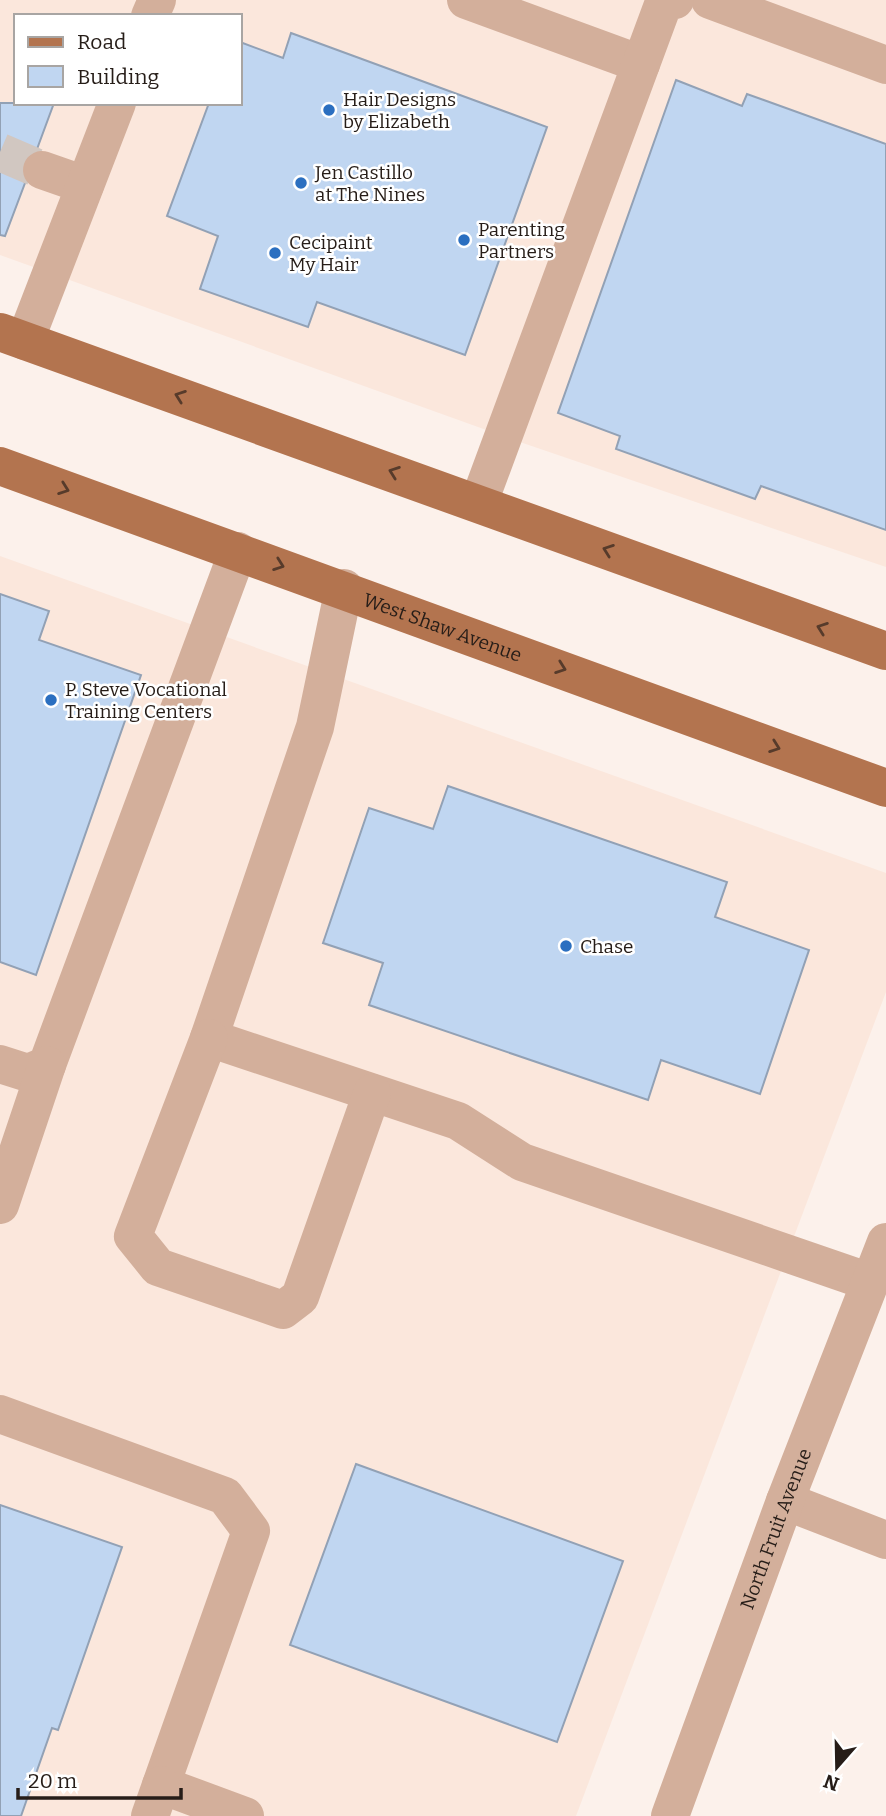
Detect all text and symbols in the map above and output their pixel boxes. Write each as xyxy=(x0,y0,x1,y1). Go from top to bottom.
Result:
legend xyxy=(14,14,242,105)
text: Road xyxy=(77,29,126,55)
text: Building xyxy=(77,64,160,90)
place label: Hair Designs by Elizabeth xyxy=(343,88,456,133)
marker: Hair Designs by Elizabeth xyxy=(321,102,337,118)
place label: Jen Castillo at The Nines xyxy=(314,161,425,206)
marker: Jen Castillo at The Nines xyxy=(293,175,309,191)
place label: Parenting Partners xyxy=(478,218,565,263)
place label: Cecipaint My Hair xyxy=(289,231,373,276)
marker: Parenting Partners xyxy=(456,232,472,248)
marker: Cecipaint My Hair xyxy=(267,245,283,261)
one-way arrow xyxy=(174,390,187,404)
one-way arrow xyxy=(389,466,401,480)
one-way arrow xyxy=(58,481,70,495)
one-way arrow xyxy=(603,544,615,558)
one-way arrow xyxy=(272,557,284,571)
street label: West Shaw Avenue xyxy=(360,588,525,666)
one-way arrow xyxy=(816,622,828,636)
one-way arrow xyxy=(555,660,567,674)
place label: P. Steve Vocational Training Centers xyxy=(65,678,227,723)
marker: P. Steve Vocational Training Centers xyxy=(43,692,59,708)
one-way arrow xyxy=(768,739,780,753)
place label: Chase xyxy=(580,935,633,958)
marker: Chase xyxy=(558,938,574,954)
street label: North Fruit Avenue xyxy=(735,1445,816,1612)
north arrow xyxy=(802,1732,872,1802)
scale bar xyxy=(18,1756,180,1800)
text: 20 m xyxy=(28,1768,77,1794)
text: N xyxy=(820,1769,842,1796)

